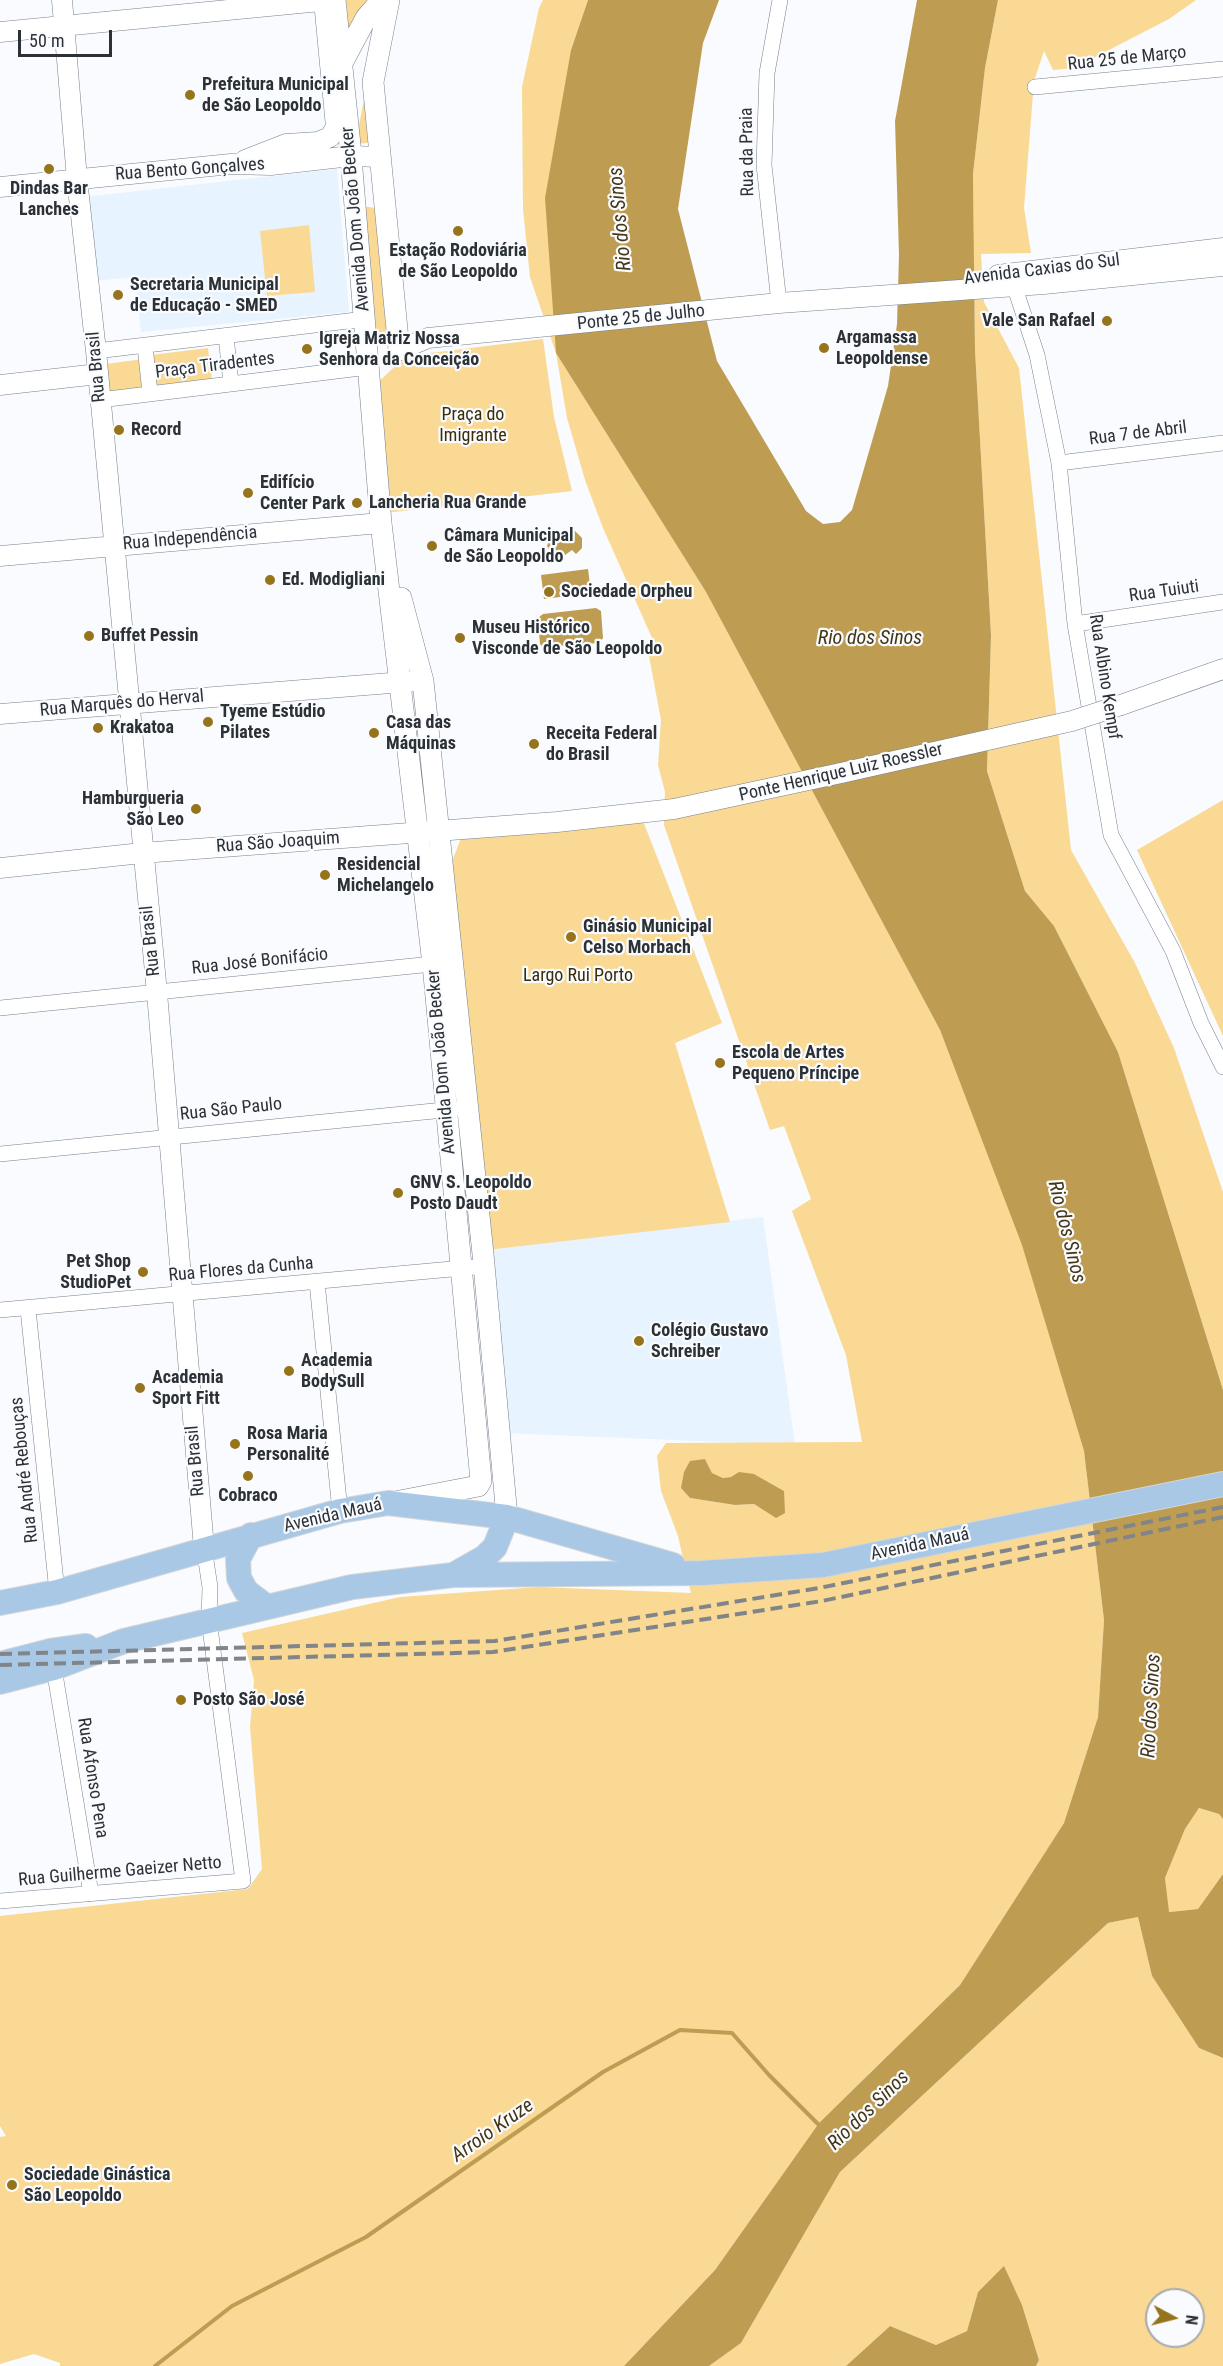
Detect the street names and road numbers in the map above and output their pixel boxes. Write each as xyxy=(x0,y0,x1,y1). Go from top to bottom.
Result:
street label: Rua 25 de Março xyxy=(1067,42,1187,76)
street label: Rua da Praia xyxy=(736,107,760,197)
street label: Avenida Dom João Becker xyxy=(337,126,375,312)
street label: Rua Bento Gonçalves xyxy=(114,154,266,186)
street label: Avenida Caxias do Sul xyxy=(963,250,1121,290)
street label: Ponte 25 de Julho xyxy=(576,301,706,335)
street label: Rua Brasil xyxy=(83,331,111,403)
street label: Praça Tiradentes xyxy=(154,348,276,384)
street label: Rua 7 de Abril xyxy=(1088,417,1188,451)
street label: Rua Independência xyxy=(122,522,258,556)
street label: Rua Tuiuti xyxy=(1128,576,1200,608)
street label: Rua Albino Kempf xyxy=(1083,613,1125,741)
street label: Rua Marquês do Herval xyxy=(39,686,205,722)
street label: Ponte Henrique Luiz Roessler xyxy=(737,739,945,807)
street label: Rua São Joaquim xyxy=(215,828,341,858)
street label: Rua Brasil xyxy=(137,905,165,977)
street label: Rua José Bonifácio xyxy=(191,944,329,980)
street label: Avenida Dom João Becker xyxy=(423,969,461,1155)
street label: Rua São Paulo xyxy=(179,1094,283,1126)
street label: Rua Flores da Cunha xyxy=(168,1253,314,1287)
street label: Rua André Rebouças xyxy=(7,1396,43,1544)
street label: Rua Brasil xyxy=(182,1425,210,1497)
street label: Avenida Mauá xyxy=(282,1494,384,1538)
street label: Avenida Mauá xyxy=(869,1524,971,1566)
street label: Rua Afonso Pena xyxy=(72,1716,112,1840)
street label: Rua Guilherme Gaeizer Netto xyxy=(17,1852,223,1892)

